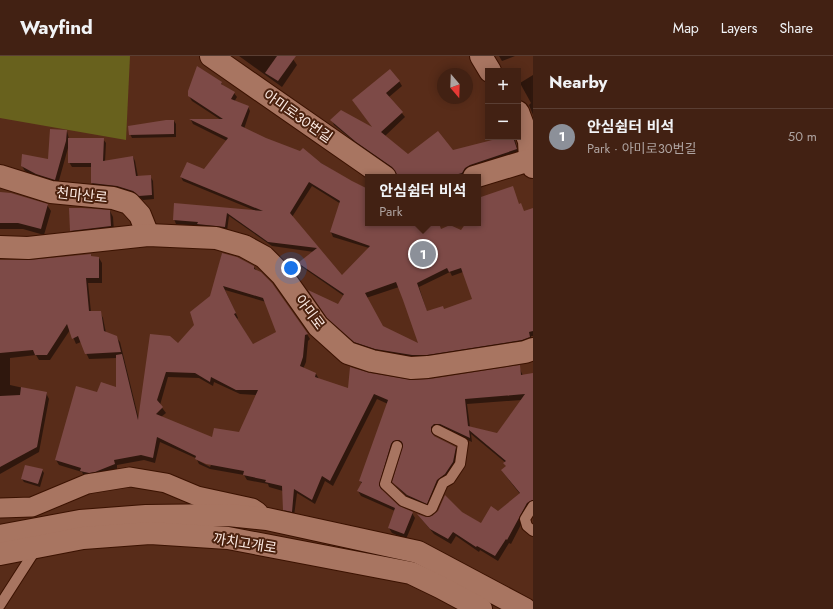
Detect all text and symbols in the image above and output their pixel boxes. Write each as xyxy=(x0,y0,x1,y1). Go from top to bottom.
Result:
text: Wayfind xyxy=(20,14,93,41)
text: Map xyxy=(673,18,699,38)
text: Layers xyxy=(721,18,757,38)
text: Share xyxy=(779,18,813,38)
north arrow xyxy=(437,68,473,104)
map controls xyxy=(485,68,521,140)
button: + xyxy=(485,68,521,104)
text: Nearby xyxy=(549,70,607,94)
street label: 아미로30번길 xyxy=(259,85,337,147)
button: − xyxy=(485,104,521,140)
text: 안심쉼터 비석 xyxy=(587,116,674,138)
text: 1 xyxy=(559,127,565,146)
text: 50 m xyxy=(788,127,817,146)
text: Park · 아미로30번길 xyxy=(587,139,697,158)
popup xyxy=(365,174,481,226)
text: 안심쉼터 비석 xyxy=(379,180,467,202)
street label: 천마산로 xyxy=(55,182,109,208)
text: Park xyxy=(379,202,403,221)
pin: 1 xyxy=(410,239,436,269)
your location xyxy=(281,258,301,278)
street label: 아미로 xyxy=(290,291,330,334)
street label: 까치고개로 xyxy=(212,528,278,558)

